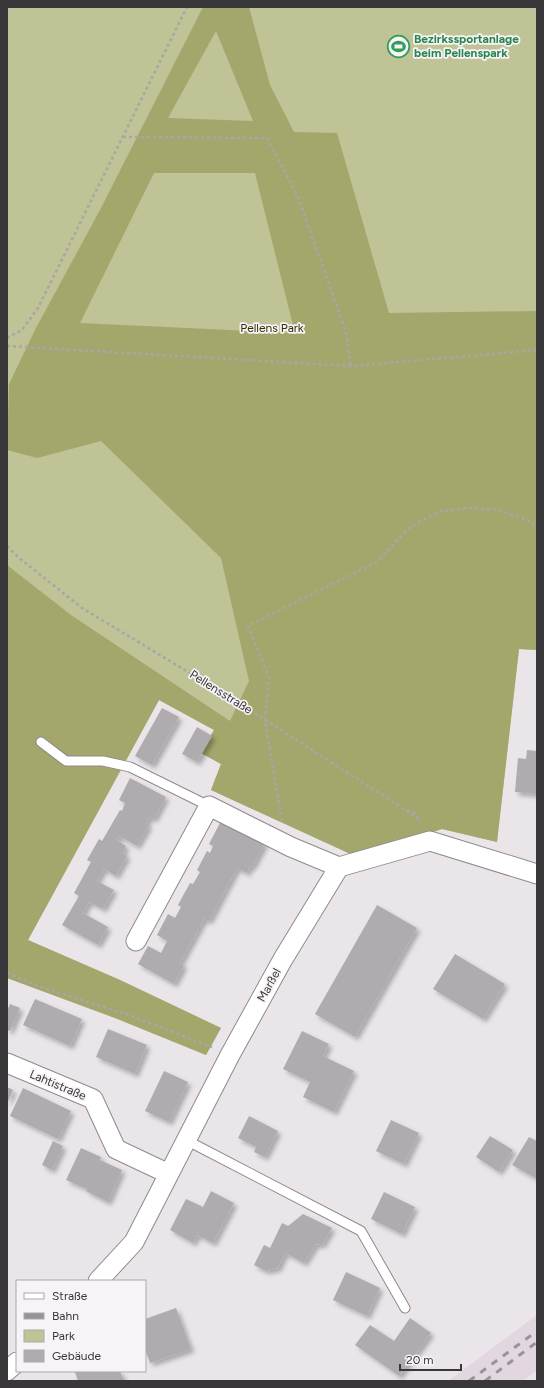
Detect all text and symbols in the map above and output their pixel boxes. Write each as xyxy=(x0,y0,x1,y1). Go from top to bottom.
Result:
place label: Bezirkssportanlage beim Pellenspark xyxy=(414,32,519,60)
sports icon: Bezirkssportanlage beim Pellenspark xyxy=(385,33,411,59)
park label: Pellens Park xyxy=(240,321,304,335)
street label: Pellensstraße xyxy=(187,667,255,717)
street label: Marßel xyxy=(254,966,284,1004)
street label: Lahtistraße xyxy=(28,1067,89,1103)
legend xyxy=(16,1280,146,1372)
text: Straße xyxy=(52,1289,88,1303)
text: Bahn xyxy=(52,1309,79,1323)
text: Park xyxy=(52,1329,75,1343)
scale bar xyxy=(400,1346,461,1372)
text: Gebäude xyxy=(52,1349,102,1363)
text: 20 m xyxy=(406,1353,434,1367)

